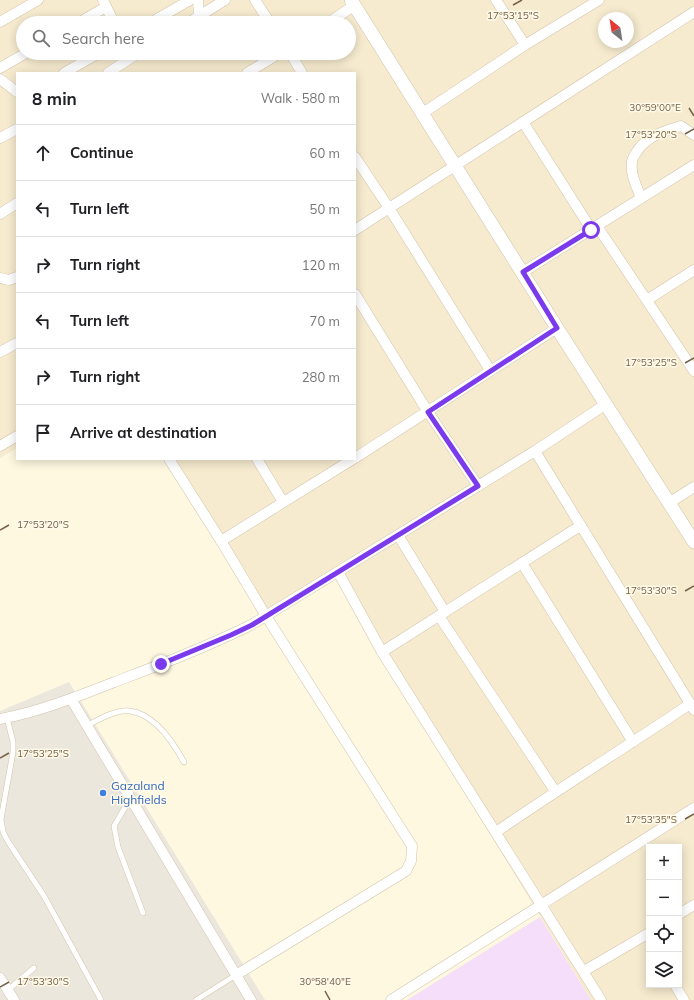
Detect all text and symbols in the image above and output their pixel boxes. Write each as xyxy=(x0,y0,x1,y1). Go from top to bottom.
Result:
text: 17°53'15"S xyxy=(487,9,539,22)
north arrow xyxy=(598,12,634,48)
search box xyxy=(16,16,356,60)
icon: search xyxy=(30,27,52,49)
text: Search here xyxy=(62,29,144,48)
text: 8 min xyxy=(32,88,77,109)
text: Walk · 580 m xyxy=(261,90,340,106)
text: 30°59'00"E xyxy=(629,101,681,114)
text: 17°53'20"S xyxy=(625,128,677,141)
icon: ahead xyxy=(32,142,54,164)
text: Continue xyxy=(70,143,133,162)
text: 60 m xyxy=(310,145,340,161)
icon: left xyxy=(32,198,54,220)
text: Turn left xyxy=(70,199,129,218)
text: 50 m xyxy=(310,201,340,217)
route start xyxy=(582,221,600,239)
icon: right xyxy=(32,254,54,276)
text: Turn right xyxy=(70,255,140,274)
text: 120 m xyxy=(302,257,340,273)
icon: left xyxy=(32,310,54,332)
text: Turn left xyxy=(70,311,129,330)
text: 70 m xyxy=(310,313,340,329)
text: 17°53'25"S xyxy=(625,356,677,369)
icon: right xyxy=(32,366,54,388)
text: Turn right xyxy=(70,367,140,386)
text: 280 m xyxy=(302,369,340,385)
icon: arrive xyxy=(32,422,54,444)
text: Arrive at destination xyxy=(70,423,217,442)
text: 17°53'20"S xyxy=(17,518,69,531)
text: 17°53'30"S xyxy=(625,584,677,597)
route end xyxy=(152,655,170,673)
text: 17°53'25"S xyxy=(17,747,69,760)
place label: Gazaland Highfields xyxy=(111,778,167,807)
marker: Gazaland Highfields xyxy=(98,788,108,798)
text: 17°53'35"S xyxy=(625,813,677,826)
map controls xyxy=(646,844,682,988)
button: + xyxy=(646,844,682,880)
button: − xyxy=(646,880,682,916)
button: locate xyxy=(646,916,682,952)
button: layers xyxy=(646,952,682,988)
text: 17°53'30"S xyxy=(17,975,69,988)
text: 30°58'40"E xyxy=(299,975,351,988)

